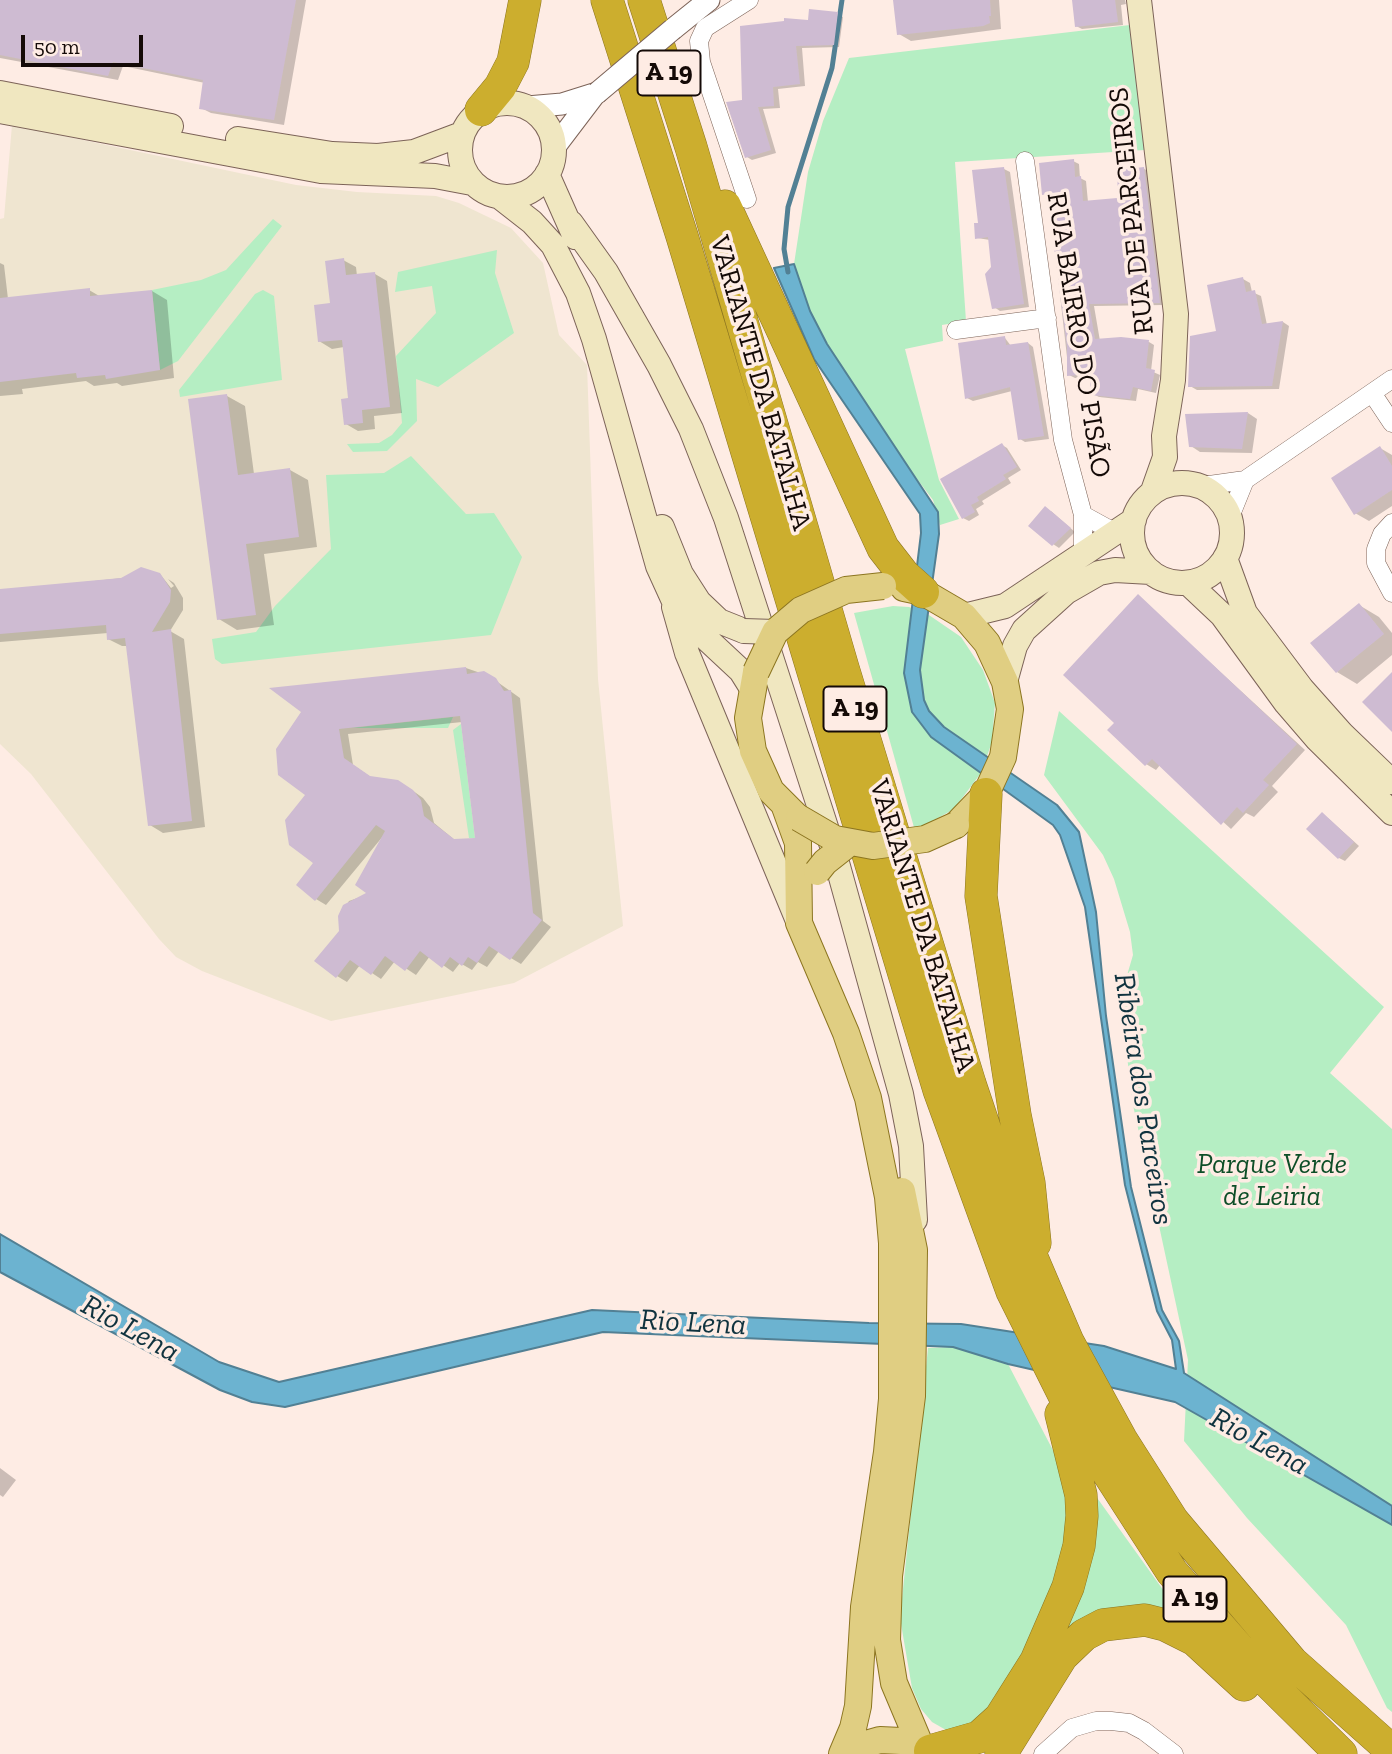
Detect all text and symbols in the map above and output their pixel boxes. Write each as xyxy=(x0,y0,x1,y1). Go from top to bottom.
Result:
scale bar xyxy=(24,21,147,65)
text: 50 m xyxy=(34,34,80,59)
road number: A 19 xyxy=(638,50,700,96)
street label: RUA DE PARCEIROS xyxy=(1102,86,1162,336)
street label: RUA BAIRRO DO PISÃO xyxy=(1039,190,1117,480)
street label: VARIANTE DA BATALHA xyxy=(702,232,818,534)
road number: A 19 xyxy=(824,687,886,732)
street label: VARIANTE DA BATALHA xyxy=(861,775,983,1077)
water label: Ribeira dos Parceiros xyxy=(1105,970,1181,1228)
park label: Parque Verde de Leiria xyxy=(1197,1148,1347,1214)
water label: Rio Lena xyxy=(75,1287,185,1371)
water label: Rio Lena xyxy=(639,1302,747,1344)
water label: Rio Lena xyxy=(1204,1400,1314,1484)
road number: A 19 xyxy=(1164,1576,1226,1622)

